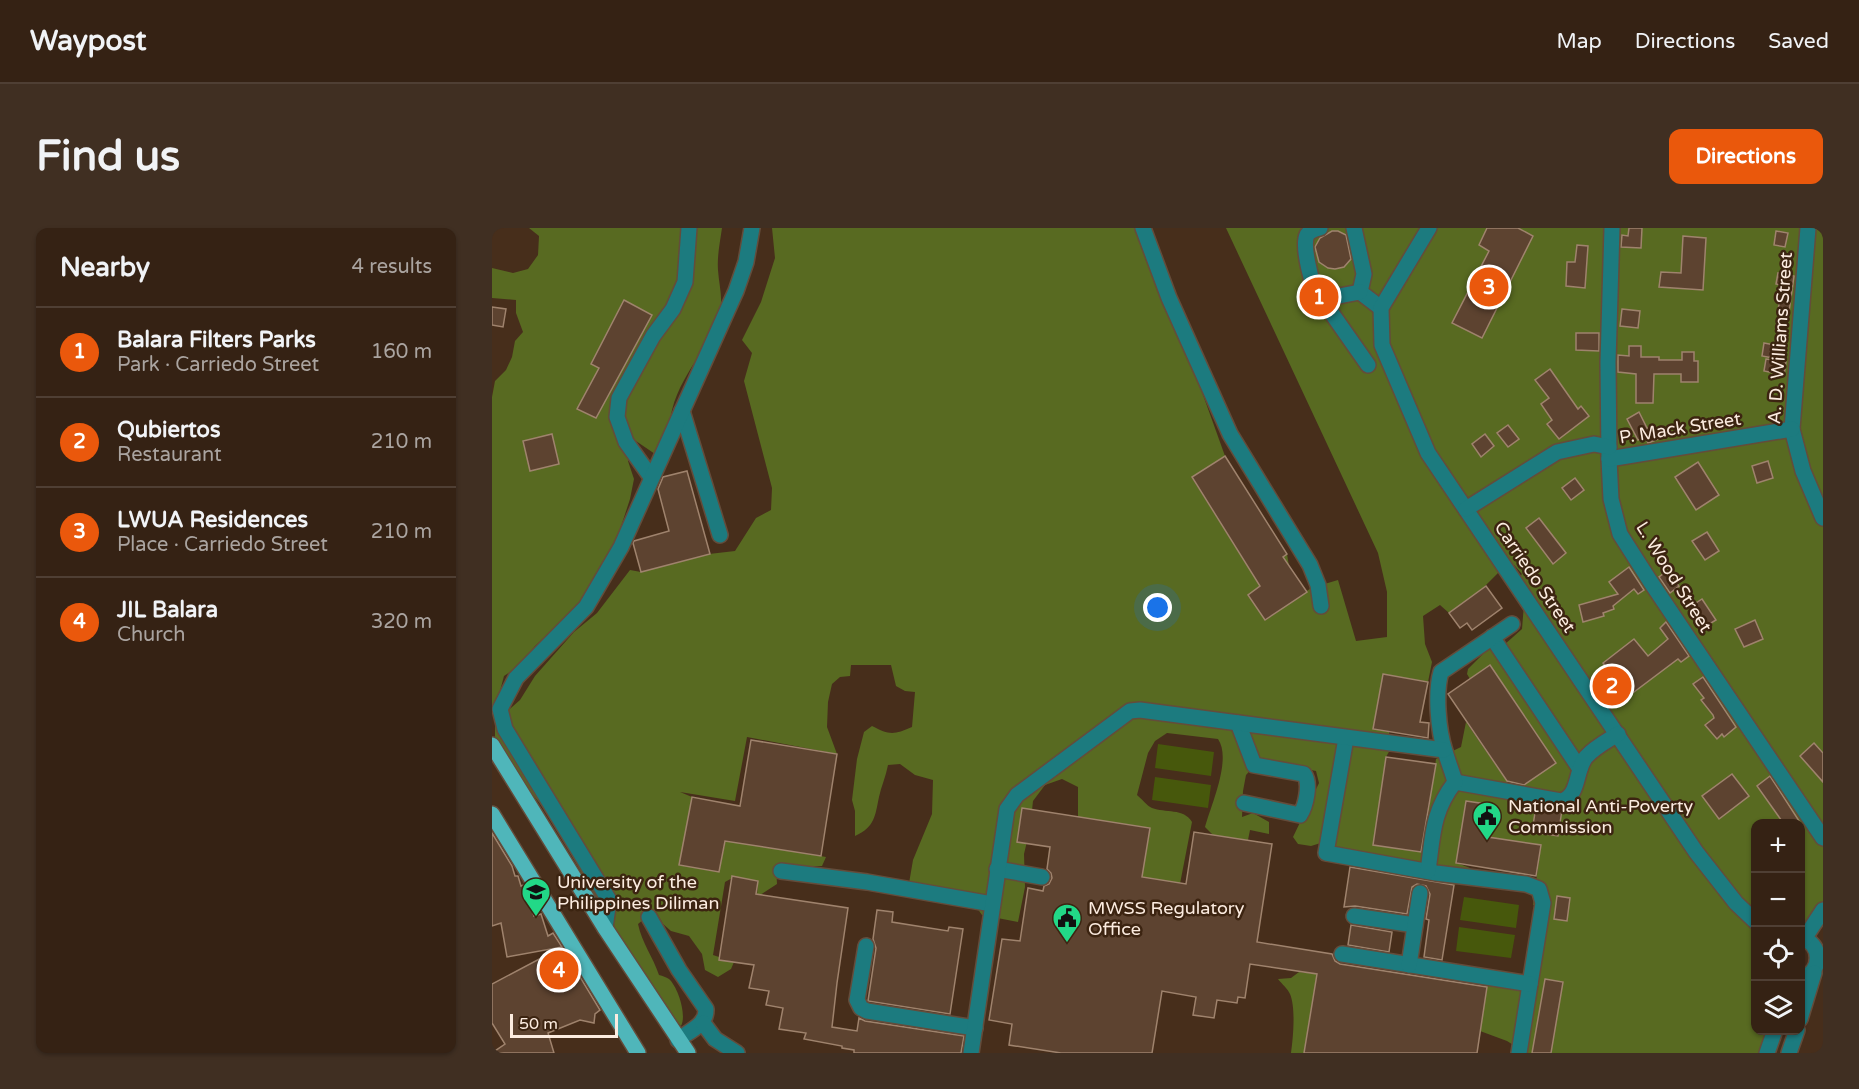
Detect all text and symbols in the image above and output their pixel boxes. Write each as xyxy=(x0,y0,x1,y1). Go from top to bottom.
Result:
text: Waypost xyxy=(30,24,146,58)
text: Map xyxy=(1556,29,1602,54)
text: Directions xyxy=(1635,29,1735,54)
text: Saved xyxy=(1768,29,1829,54)
button: Directions xyxy=(1669,129,1823,184)
text: Find us xyxy=(36,131,180,182)
street label: A. D. Williams Street xyxy=(1763,251,1797,425)
text: Nearby xyxy=(60,252,150,283)
text: 4 results xyxy=(352,255,432,279)
pin: 3 xyxy=(1470,264,1508,310)
pin: 1 xyxy=(1300,274,1338,320)
text: Balara Filters Parks xyxy=(117,327,316,353)
text: 1 xyxy=(73,340,86,364)
text: 160 m xyxy=(371,340,432,364)
text: Park · Carriedo Street xyxy=(117,353,319,377)
street label: P. Mack Street xyxy=(1617,407,1743,448)
text: Qubiertos xyxy=(117,417,221,443)
text: 2 xyxy=(73,430,86,454)
text: 210 m xyxy=(371,430,432,454)
text: Restaurant xyxy=(117,443,222,467)
text: LWUA Residences xyxy=(117,507,308,533)
street label: Carriedo Street xyxy=(1490,517,1580,637)
street label: L. Wood Street xyxy=(1631,518,1717,637)
text: 3 xyxy=(73,520,86,544)
text: 210 m xyxy=(371,520,432,544)
text: Place · Carriedo Street xyxy=(117,533,328,557)
your location xyxy=(1143,593,1172,622)
text: JIL Balara xyxy=(117,597,218,623)
text: 4 xyxy=(73,610,86,634)
text: 320 m xyxy=(371,610,432,634)
text: Church xyxy=(117,623,185,647)
pin: 2 xyxy=(1592,664,1632,708)
place label: National Anti-Poverty Commission xyxy=(1508,795,1694,838)
public building icon: National Anti-Poverty Commission xyxy=(1471,800,1503,842)
map controls xyxy=(1751,819,1805,1035)
button: + xyxy=(1751,819,1805,873)
place label: University of the Philippines Diliman xyxy=(557,871,719,914)
button: − xyxy=(1751,873,1805,927)
school or university icon: University of the Philippines Diliman xyxy=(520,876,552,918)
place label: MWSS Regulatory Office xyxy=(1088,897,1245,940)
public building icon: MWSS Regulatory Office xyxy=(1051,902,1083,944)
button: locate xyxy=(1751,927,1805,981)
pin: 4 xyxy=(540,948,578,992)
button: layers xyxy=(1751,981,1805,1035)
scale bar xyxy=(510,1011,618,1038)
text: 50 m xyxy=(519,1014,558,1034)

